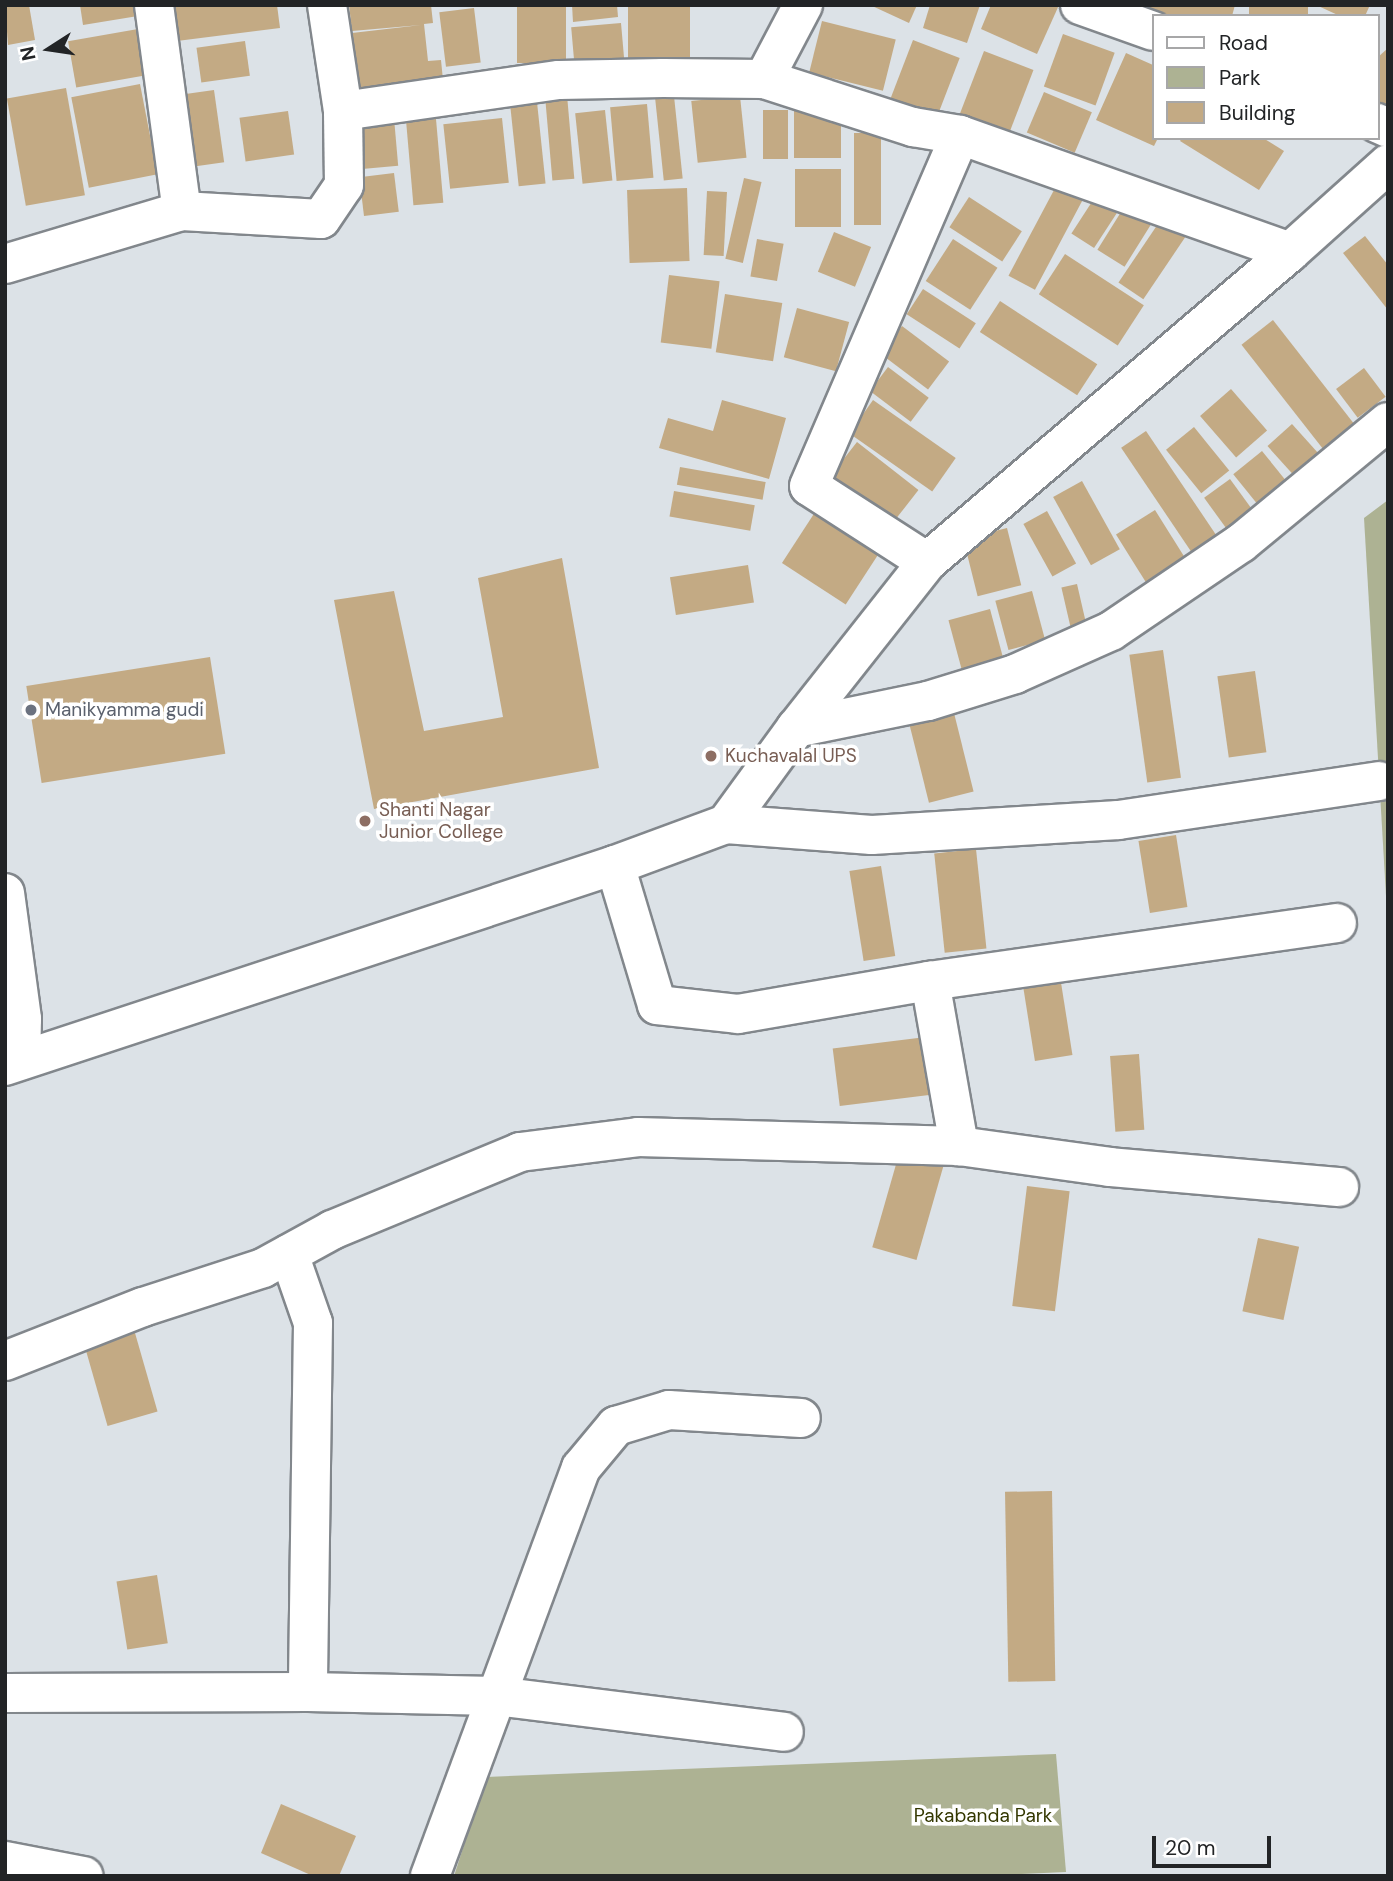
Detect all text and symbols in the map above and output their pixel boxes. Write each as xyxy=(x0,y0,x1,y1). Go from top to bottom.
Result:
north arrow xyxy=(14,14,84,84)
legend xyxy=(1152,14,1379,140)
text: Road xyxy=(1219,29,1268,57)
text: N xyxy=(14,44,42,63)
text: Park xyxy=(1219,64,1260,92)
text: Building xyxy=(1219,99,1295,127)
place label: Manikyamma gudi xyxy=(45,699,204,721)
marker: Manikyamma gudi xyxy=(23,702,39,718)
place label: Kuchavalal UPS xyxy=(725,745,857,767)
marker: Kuchavalal UPS xyxy=(703,748,719,764)
place label: Shanti Nagar Junior College xyxy=(379,799,503,843)
marker: Shanti Nagar Junior College xyxy=(357,813,373,829)
park label: Pakabanda Park xyxy=(914,1805,1052,1827)
scale bar xyxy=(1155,1822,1274,1866)
text: 20 m xyxy=(1165,1834,1216,1862)

